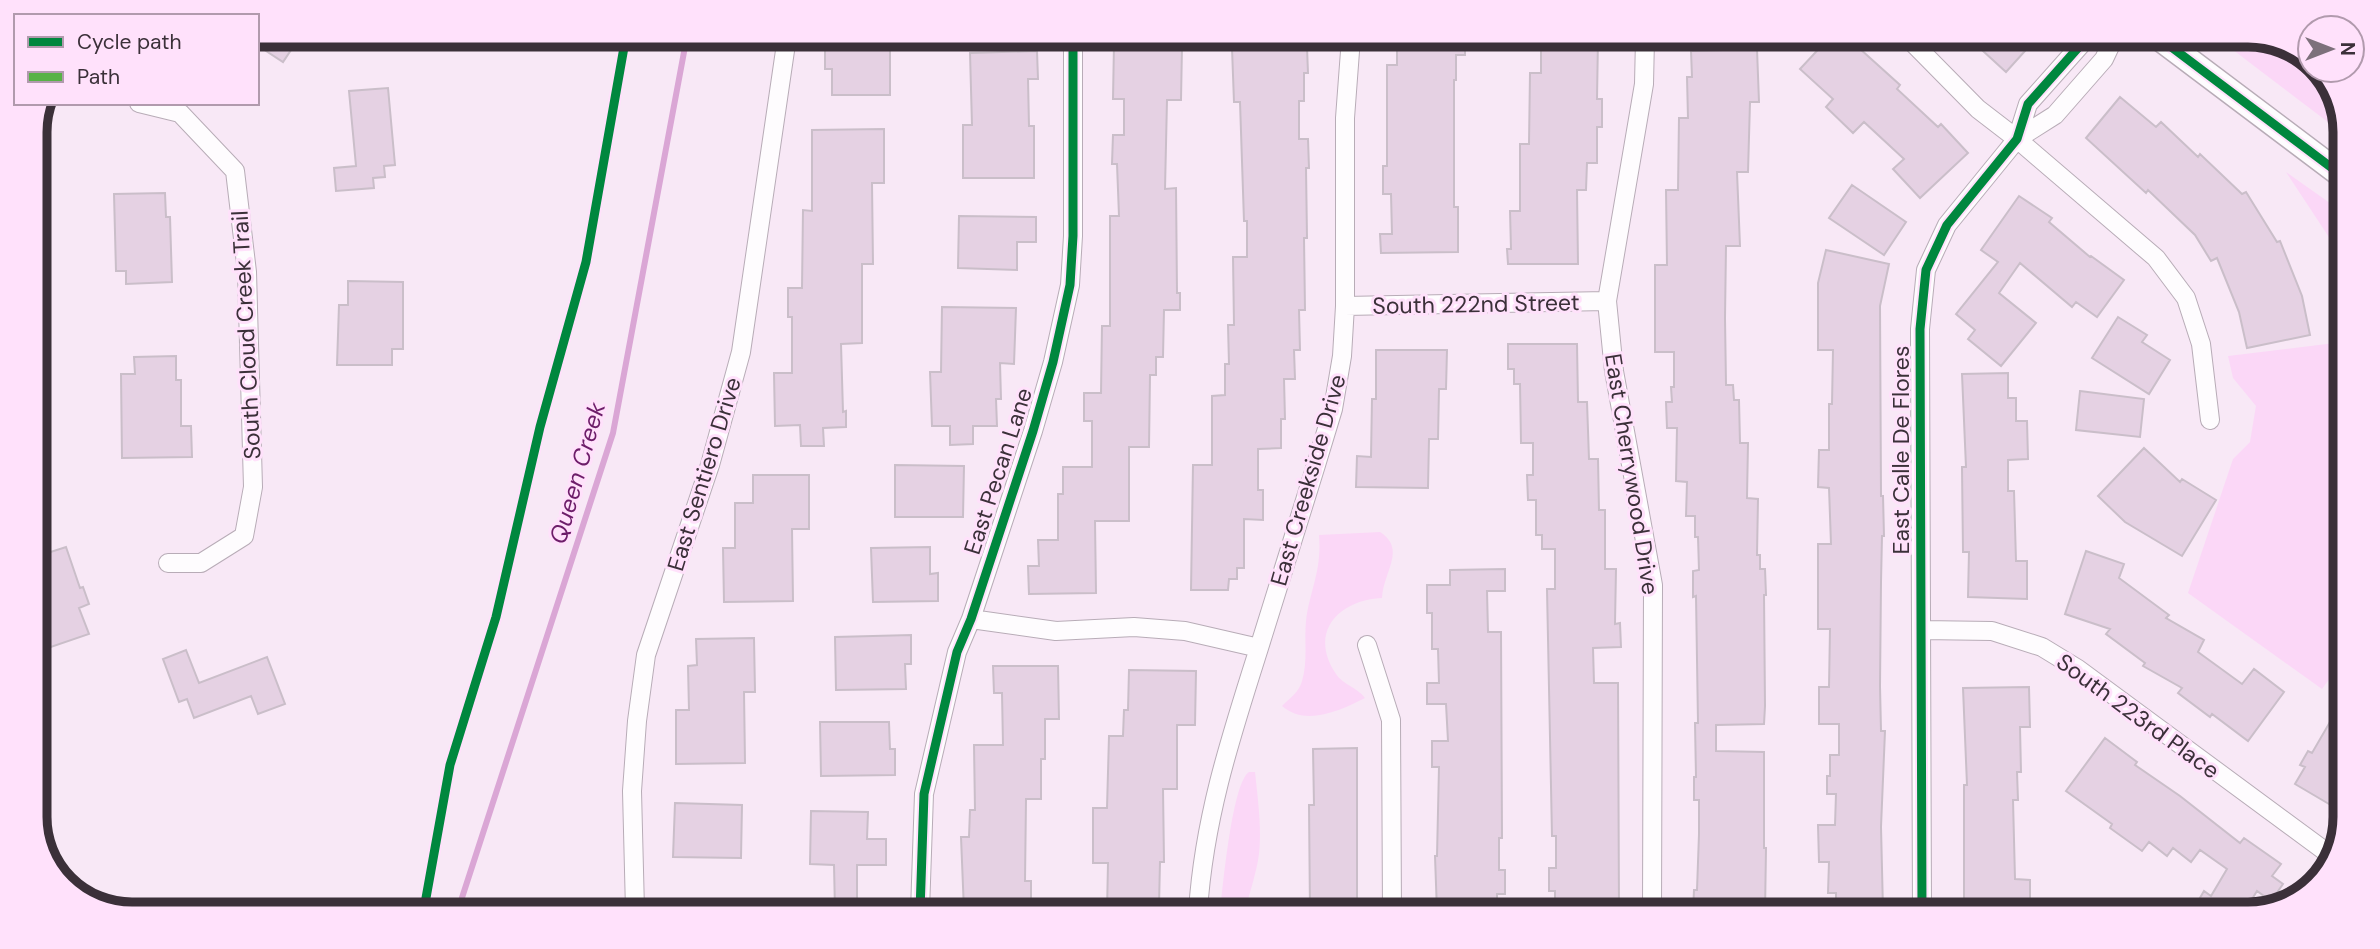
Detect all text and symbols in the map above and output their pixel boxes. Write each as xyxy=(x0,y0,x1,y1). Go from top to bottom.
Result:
legend xyxy=(14,14,259,105)
north arrow xyxy=(2296,14,2366,84)
text: Cycle path xyxy=(77,28,182,56)
text: N xyxy=(2335,42,2360,56)
text: Path xyxy=(77,63,120,91)
street label: South Cloud Creek Trail xyxy=(225,210,267,460)
street label: South 222nd Street xyxy=(1372,287,1580,321)
street label: East Calle De Flores xyxy=(1886,346,1916,554)
street label: East Cherrywood Drive xyxy=(1598,351,1666,597)
street label: East Creekside Drive xyxy=(1263,371,1353,589)
street label: East Sentiero Drive xyxy=(660,373,748,575)
street label: East Pecan Lane xyxy=(957,384,1039,558)
water label: Queen Creek xyxy=(542,398,612,547)
street label: South 223rd Place xyxy=(2051,647,2225,785)

